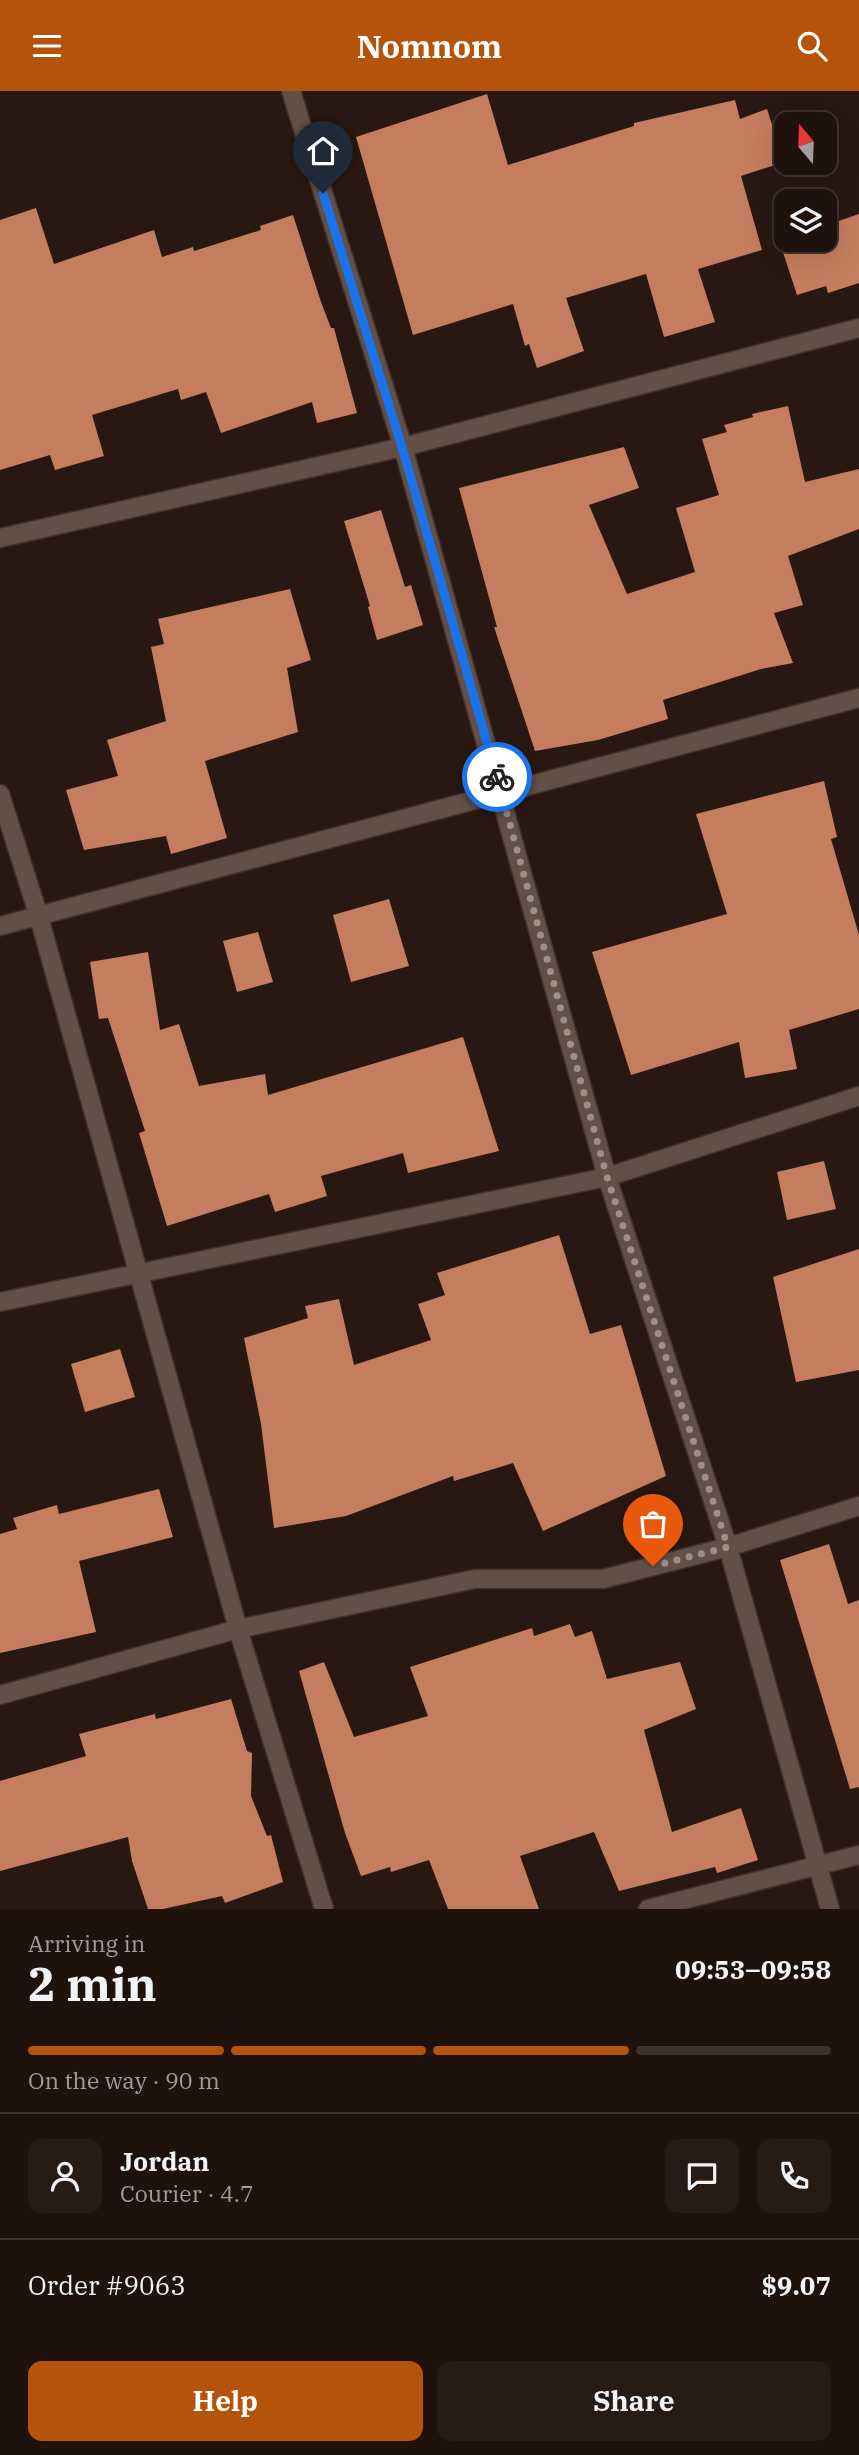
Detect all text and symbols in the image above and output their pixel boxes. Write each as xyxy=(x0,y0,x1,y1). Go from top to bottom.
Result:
text: Nomnom xyxy=(357,25,502,67)
icon: menu xyxy=(28,27,66,65)
icon: search xyxy=(793,27,831,65)
north arrow xyxy=(774,112,836,175)
map controls xyxy=(774,112,837,252)
pin xyxy=(293,121,353,193)
icon: home xyxy=(304,132,342,170)
button: layers xyxy=(774,189,837,252)
courier xyxy=(462,742,532,812)
icon: bike xyxy=(478,758,516,796)
pin xyxy=(623,1494,683,1566)
icon: bag xyxy=(634,1505,672,1543)
text: Arriving in xyxy=(28,1928,145,1958)
text: 09:53–09:58 xyxy=(675,1952,831,1986)
text: 2 min xyxy=(28,1954,157,2014)
text: On the way · 90 m xyxy=(28,2065,220,2095)
button: person xyxy=(28,2139,102,2213)
button: chat xyxy=(665,2139,739,2213)
button: phone xyxy=(757,2139,831,2213)
text: Jordan xyxy=(120,2144,210,2178)
text: Courier · 4.7 xyxy=(120,2178,254,2208)
text: Order #9063 xyxy=(28,2268,186,2302)
text: $9.07 xyxy=(761,2268,831,2302)
button: Help xyxy=(28,2361,423,2441)
button: Share xyxy=(437,2361,831,2441)

